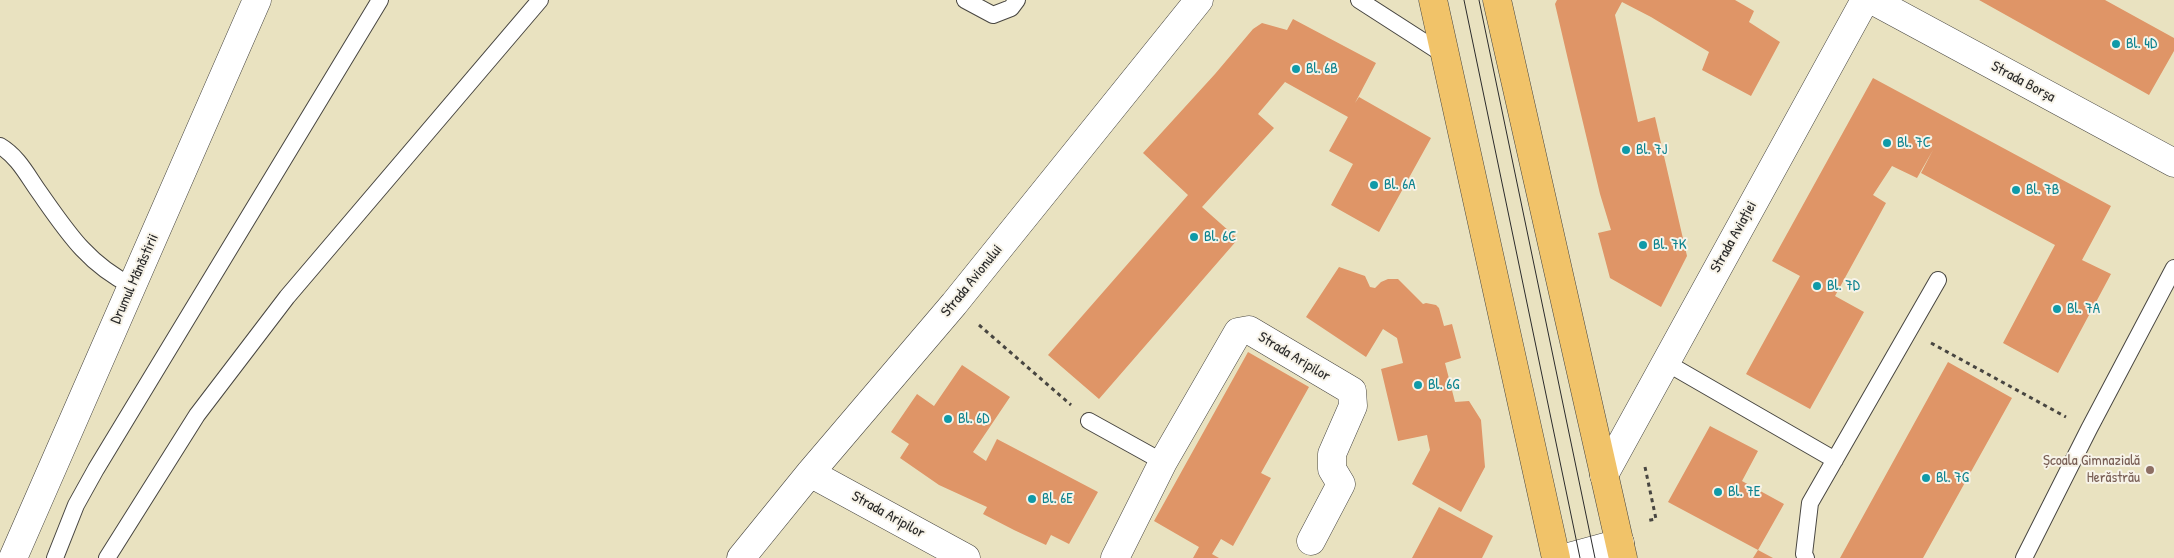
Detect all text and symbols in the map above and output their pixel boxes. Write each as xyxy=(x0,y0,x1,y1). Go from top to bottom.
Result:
place label: Bl. 4D xyxy=(2126,35,2157,53)
marker: Bl. 4D xyxy=(2110,38,2122,50)
street label: Strada Borșa xyxy=(1988,58,2058,106)
place label: Bl. 6B xyxy=(1306,60,1338,78)
marker: Bl. 6B xyxy=(1290,63,1302,75)
place label: Bl. 7C xyxy=(1897,134,1931,152)
marker: Bl. 7C xyxy=(1881,137,1893,149)
place label: Bl. 7J xyxy=(1636,141,1667,159)
marker: Bl. 7J xyxy=(1620,144,1632,156)
place label: Bl. 6A xyxy=(1384,176,1416,194)
marker: Bl. 6A xyxy=(1368,179,1380,191)
place label: Bl. 7B xyxy=(2026,181,2059,199)
marker: Bl. 7B xyxy=(2010,184,2022,196)
street label: Strada Aviației xyxy=(1707,198,1761,276)
place label: Bl. 6C xyxy=(1204,228,1236,246)
street label: Drumul Mănăstirii xyxy=(107,231,163,327)
marker: Bl. 6C xyxy=(1188,231,1200,243)
place label: Bl. 7K xyxy=(1653,236,1687,254)
marker: Bl. 7K xyxy=(1637,239,1649,251)
street label: Strada Avionului xyxy=(937,241,1007,321)
place label: Bl. 7D xyxy=(1827,277,1860,295)
marker: Bl. 7D xyxy=(1811,280,1823,292)
place label: Bl. 7A xyxy=(2067,300,2100,318)
marker: Bl. 7A xyxy=(2051,303,2063,315)
street label: Strada Aripilor xyxy=(1255,328,1333,386)
place label: Bl. 6G xyxy=(1428,376,1459,394)
marker: Bl. 6G xyxy=(1412,379,1424,391)
place label: Bl. 6D xyxy=(958,410,989,428)
marker: Bl. 6D xyxy=(942,413,954,425)
place label: Școala Gimnazială Herăstrău xyxy=(2043,452,2140,487)
marker: Școala Gimnazială Herăstrău xyxy=(2144,464,2156,476)
place label: Bl. 7G xyxy=(1936,469,1969,487)
marker: Bl. 7G xyxy=(1920,472,1932,484)
place label: Bl. 7E xyxy=(1728,483,1760,501)
marker: Bl. 7E xyxy=(1712,486,1724,498)
street label: Strada Aripilor xyxy=(848,488,928,542)
place label: Bl. 6E xyxy=(1042,490,1073,508)
marker: Bl. 6E xyxy=(1026,493,1038,505)

